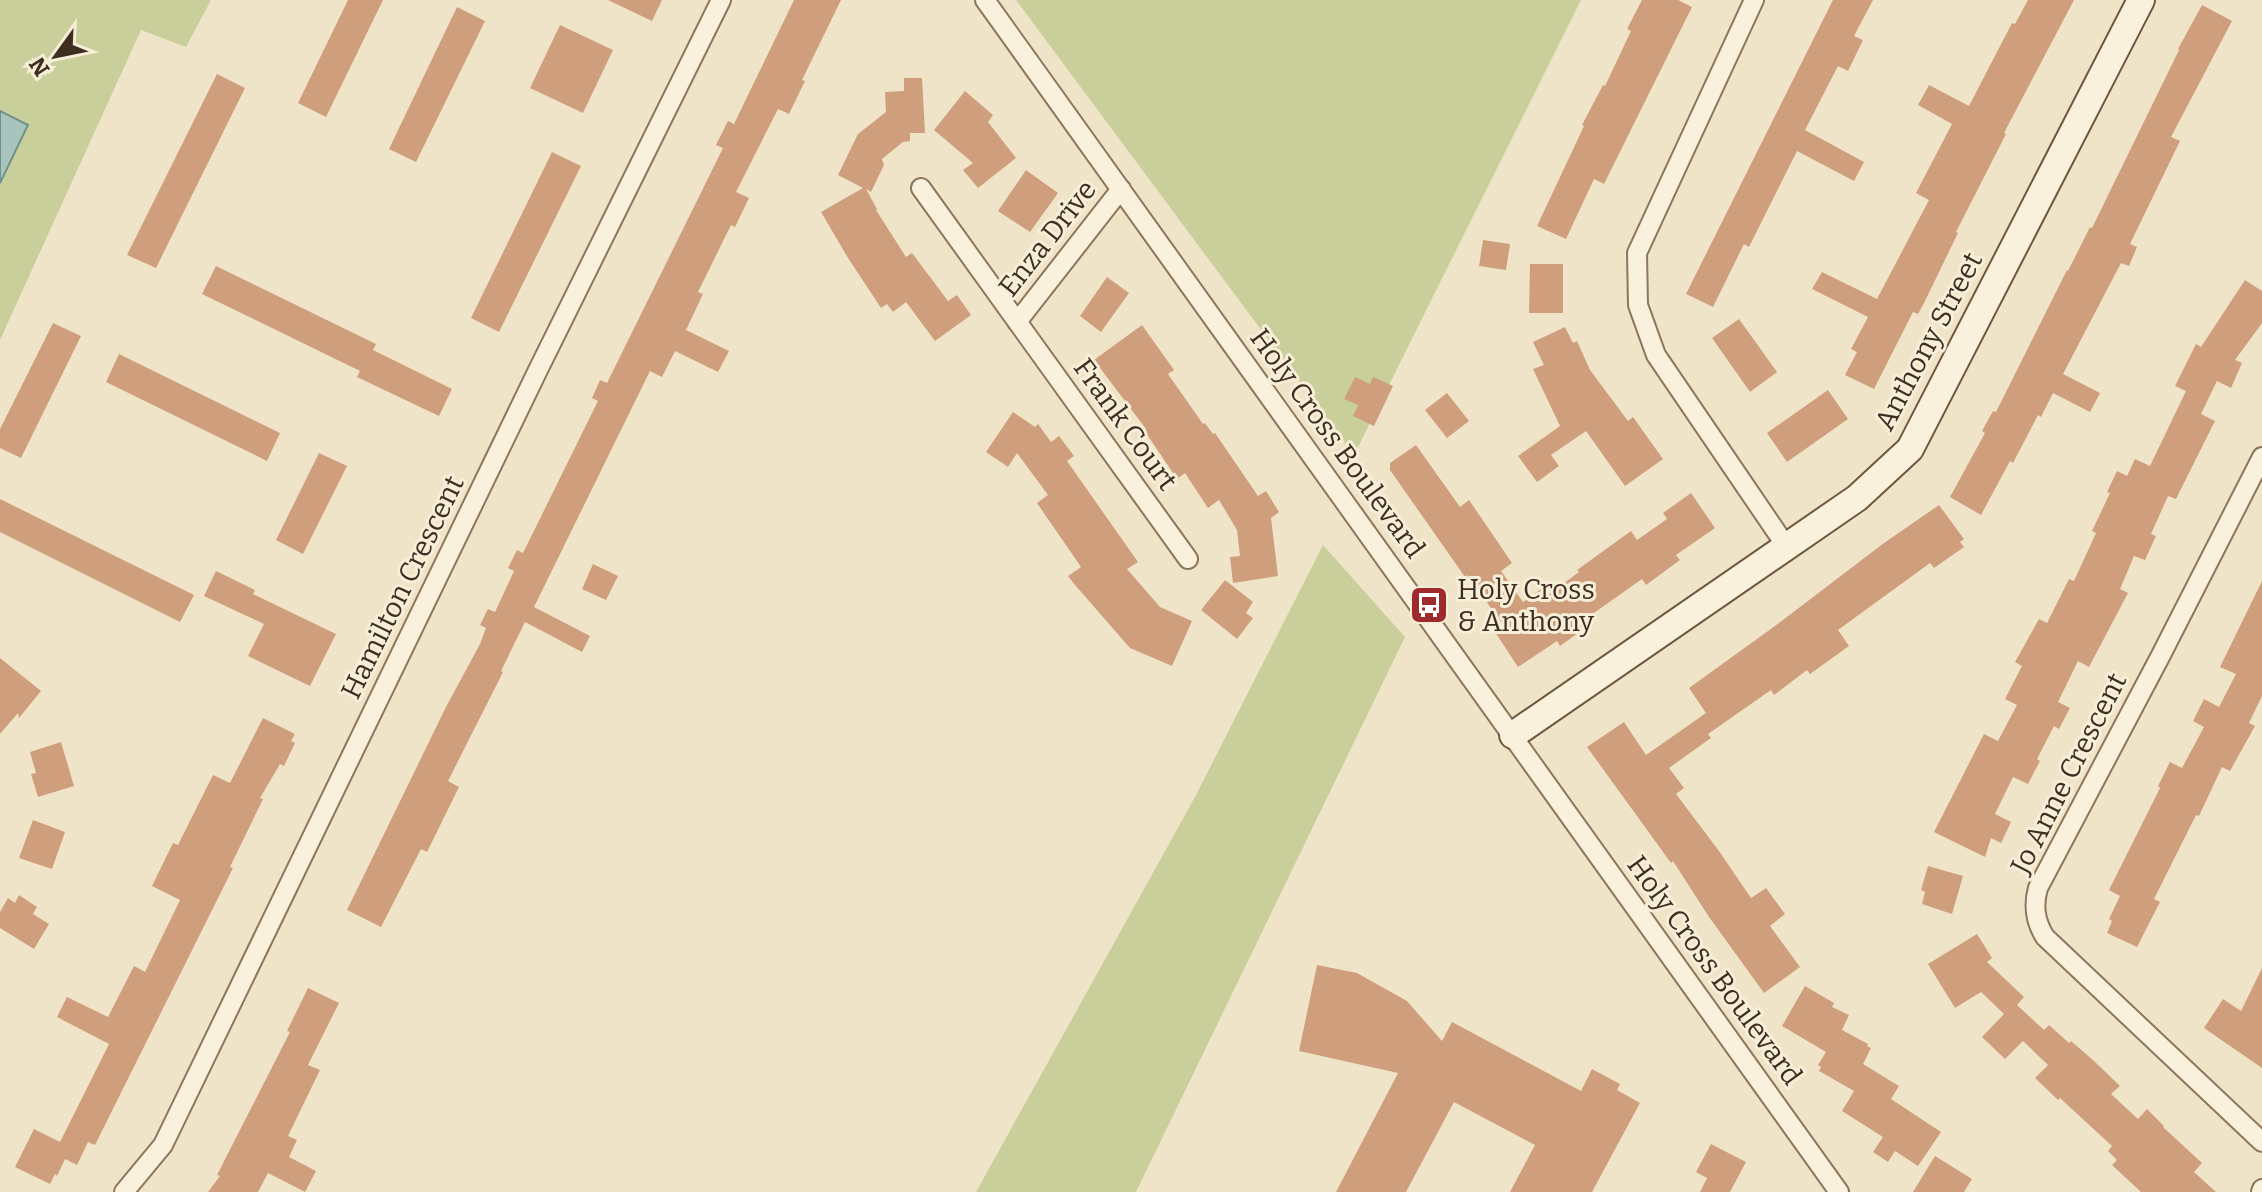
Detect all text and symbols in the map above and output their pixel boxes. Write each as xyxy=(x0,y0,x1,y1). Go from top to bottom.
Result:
north arrow xyxy=(16,16,96,96)
text: N xyxy=(24,52,56,81)
street label: Enza Drive xyxy=(992,174,1103,303)
street label: Anthony Street xyxy=(1868,247,1989,436)
street label: Holy Cross Boulevard xyxy=(1243,322,1432,564)
street label: Frank Court xyxy=(1067,352,1184,497)
street label: Hamilton Crescent xyxy=(334,470,471,704)
place label: Holy Cross & Anthony xyxy=(1457,573,1595,638)
bus stop icon: Holy Cross & Anthony xyxy=(1408,584,1450,626)
street label: Jo Anne Crescent xyxy=(2003,667,2133,880)
street label: Holy Cross Boulevard xyxy=(1620,849,1809,1091)

